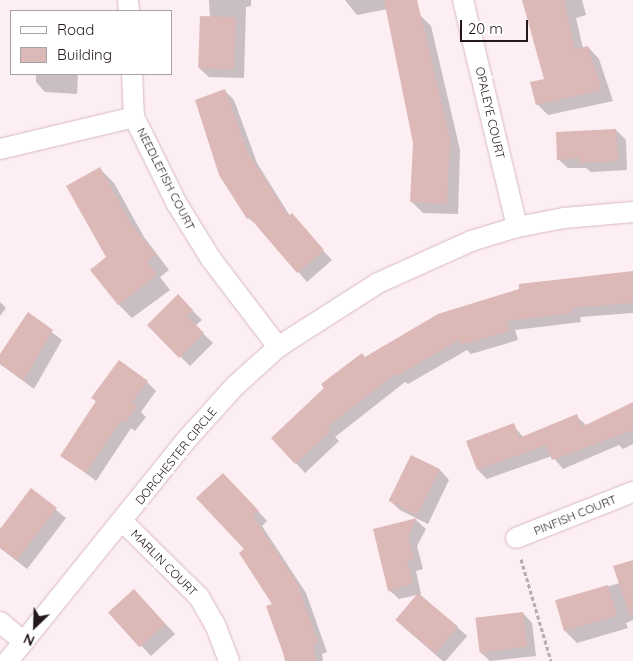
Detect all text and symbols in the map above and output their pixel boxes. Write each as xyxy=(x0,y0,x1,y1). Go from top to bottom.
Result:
legend xyxy=(10,10,172,75)
scale bar xyxy=(463,10,530,42)
text: 20 m xyxy=(468,19,503,38)
text: Road xyxy=(57,20,94,39)
text: Building xyxy=(57,45,112,64)
street label: OPALEYE COURT xyxy=(472,65,508,161)
street label: NEEDLEFISH COURT xyxy=(134,125,198,233)
street label: DORCHESTER CIRCLE xyxy=(132,404,220,508)
street label: PINFISH COURT xyxy=(531,492,619,538)
street label: MARLIN COURT xyxy=(128,527,200,599)
north arrow xyxy=(10,601,60,651)
text: N xyxy=(21,629,37,650)

